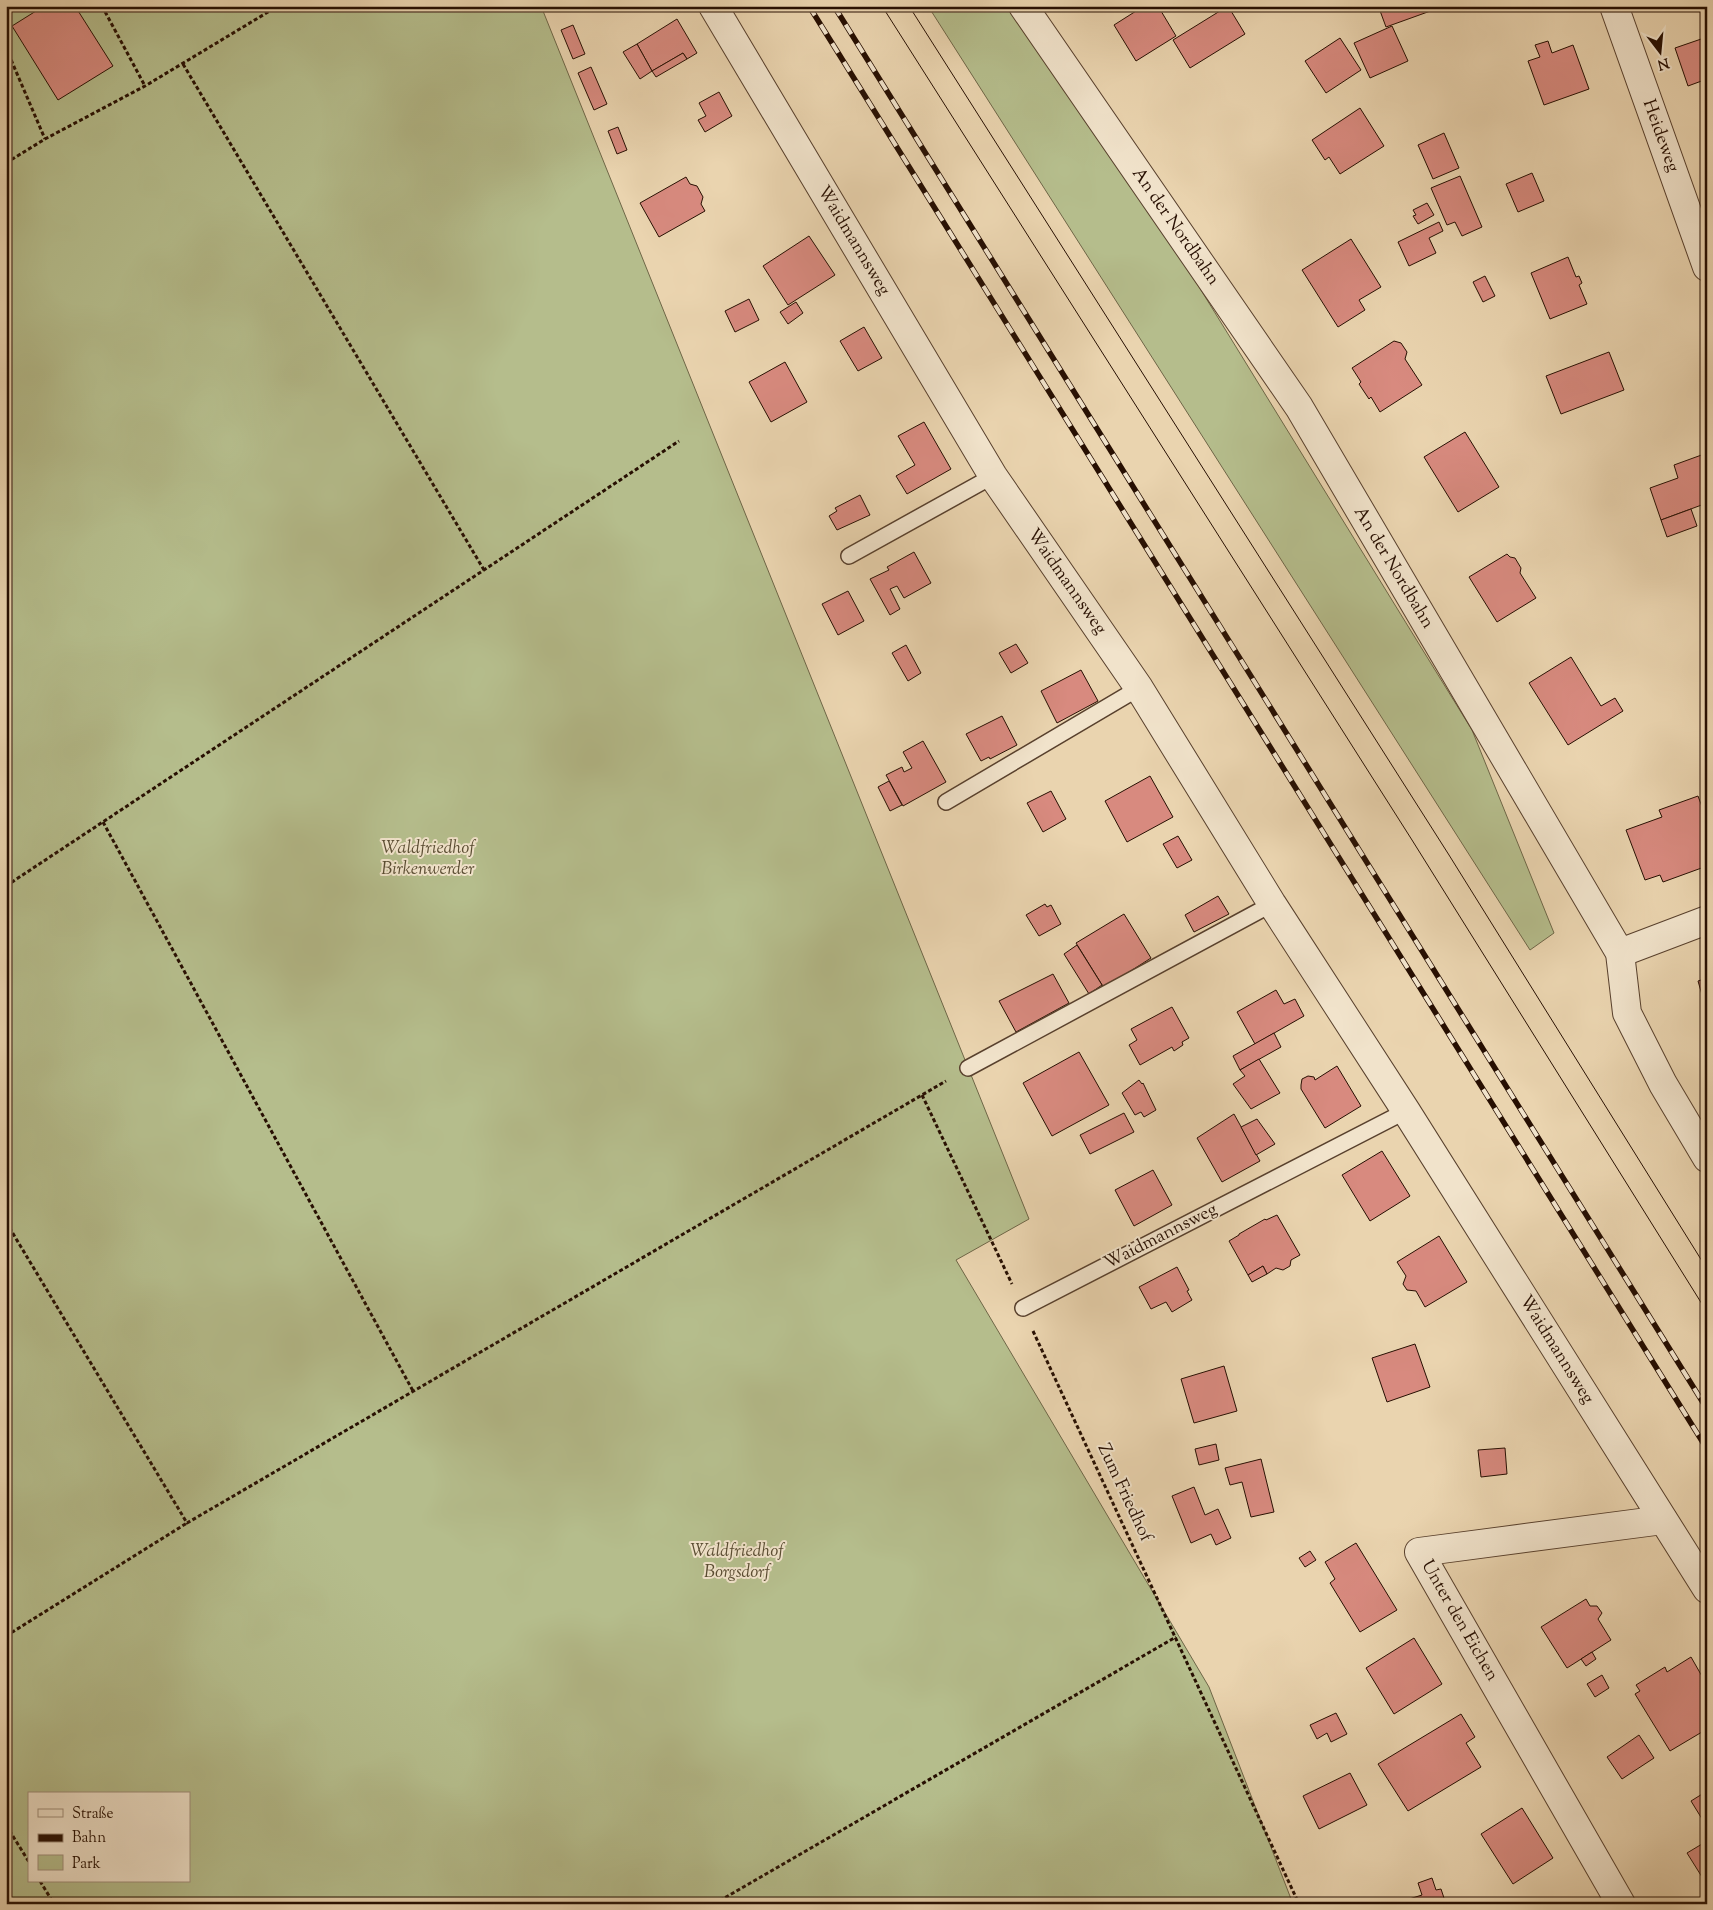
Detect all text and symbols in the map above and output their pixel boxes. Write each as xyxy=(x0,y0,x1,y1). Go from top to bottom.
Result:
north arrow xyxy=(1636,28,1686,78)
text: N xyxy=(1655,51,1671,74)
street label: Heideweg xyxy=(1635,96,1685,176)
street label: An der Nordbahn xyxy=(1125,163,1226,291)
street label: Waidmannsweg xyxy=(810,181,896,301)
street label: An der Nordbahn xyxy=(1346,502,1440,634)
street label: Waidmannsweg xyxy=(1020,524,1112,640)
park label: Waldfriedhof Birkenwerder xyxy=(381,836,476,883)
street label: Waidmannsweg xyxy=(1100,1197,1222,1277)
street label: Waidmannsweg xyxy=(1512,1290,1600,1410)
street label: Zum Friedhof xyxy=(1090,1440,1158,1547)
park label: Waldfriedhof Borgsdorf xyxy=(690,1539,785,1586)
street label: Unter den Eichen xyxy=(1414,1555,1505,1687)
legend xyxy=(28,1792,190,1882)
text: Straße xyxy=(72,1804,114,1825)
text: Bahn xyxy=(72,1828,106,1849)
text: Park xyxy=(72,1854,101,1875)

